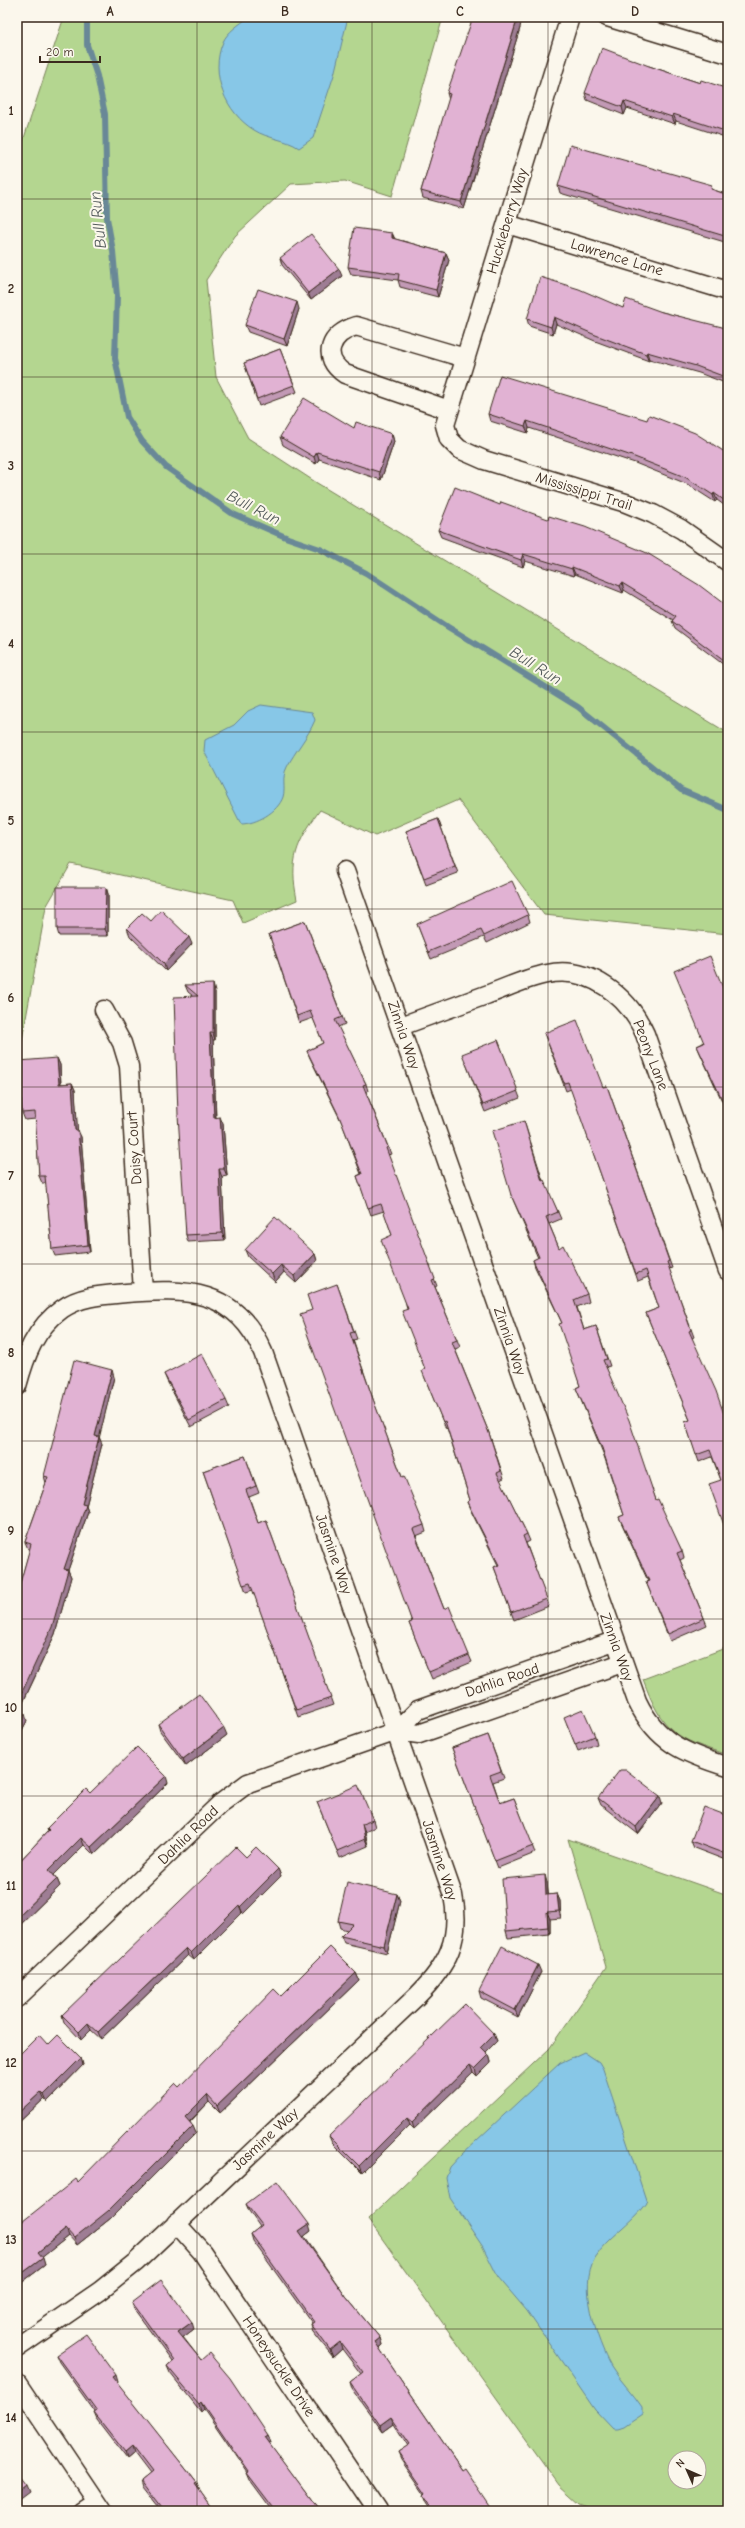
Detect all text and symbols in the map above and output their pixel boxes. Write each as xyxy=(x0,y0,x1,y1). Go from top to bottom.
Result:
text: A xyxy=(106,4,114,19)
text: B xyxy=(281,4,289,19)
text: C xyxy=(456,4,464,19)
text: D xyxy=(631,4,639,19)
scale bar xyxy=(40,38,100,64)
text: 20 m xyxy=(46,45,74,59)
text: 1 xyxy=(8,103,14,118)
street label: Huckleberry Way xyxy=(482,166,532,276)
water label: Bull Run xyxy=(86,190,110,249)
street label: Lawrence Lane xyxy=(568,234,666,280)
text: 2 xyxy=(8,281,14,296)
text: 3 xyxy=(8,458,14,473)
street label: Mississippi Trail xyxy=(534,468,634,514)
water label: Bull Run xyxy=(224,487,283,529)
text: 4 xyxy=(8,636,14,651)
water label: Bull Run xyxy=(506,643,565,689)
text: 5 xyxy=(8,813,15,828)
text: 6 xyxy=(8,990,15,1005)
street label: Zinnia Way xyxy=(384,998,424,1072)
street label: Peony Lane xyxy=(629,1017,673,1093)
street label: Daisy Court xyxy=(122,1110,146,1185)
text: 7 xyxy=(8,1168,14,1183)
street label: Zinnia Way xyxy=(490,1304,530,1378)
text: 8 xyxy=(8,1345,14,1360)
street label: Jasmine Way xyxy=(312,1511,356,1597)
text: 9 xyxy=(8,1523,15,1538)
street label: Zinnia Way xyxy=(596,1610,638,1684)
street label: Dahlia Road xyxy=(463,1659,541,1701)
text: 10 xyxy=(5,1700,17,1715)
street label: Dahlia Road xyxy=(154,1802,222,1868)
street label: Jasmine Way xyxy=(418,1817,462,1903)
text: 11 xyxy=(6,1878,16,1893)
text: 12 xyxy=(5,2055,17,2070)
street label: Jasmine Way xyxy=(228,2104,302,2174)
text: 13 xyxy=(5,2232,17,2247)
street label: Honeysuckle Drive xyxy=(239,2312,320,2420)
text: 14 xyxy=(5,2410,17,2425)
north arrow xyxy=(667,2450,707,2490)
text: N xyxy=(673,2456,687,2470)

